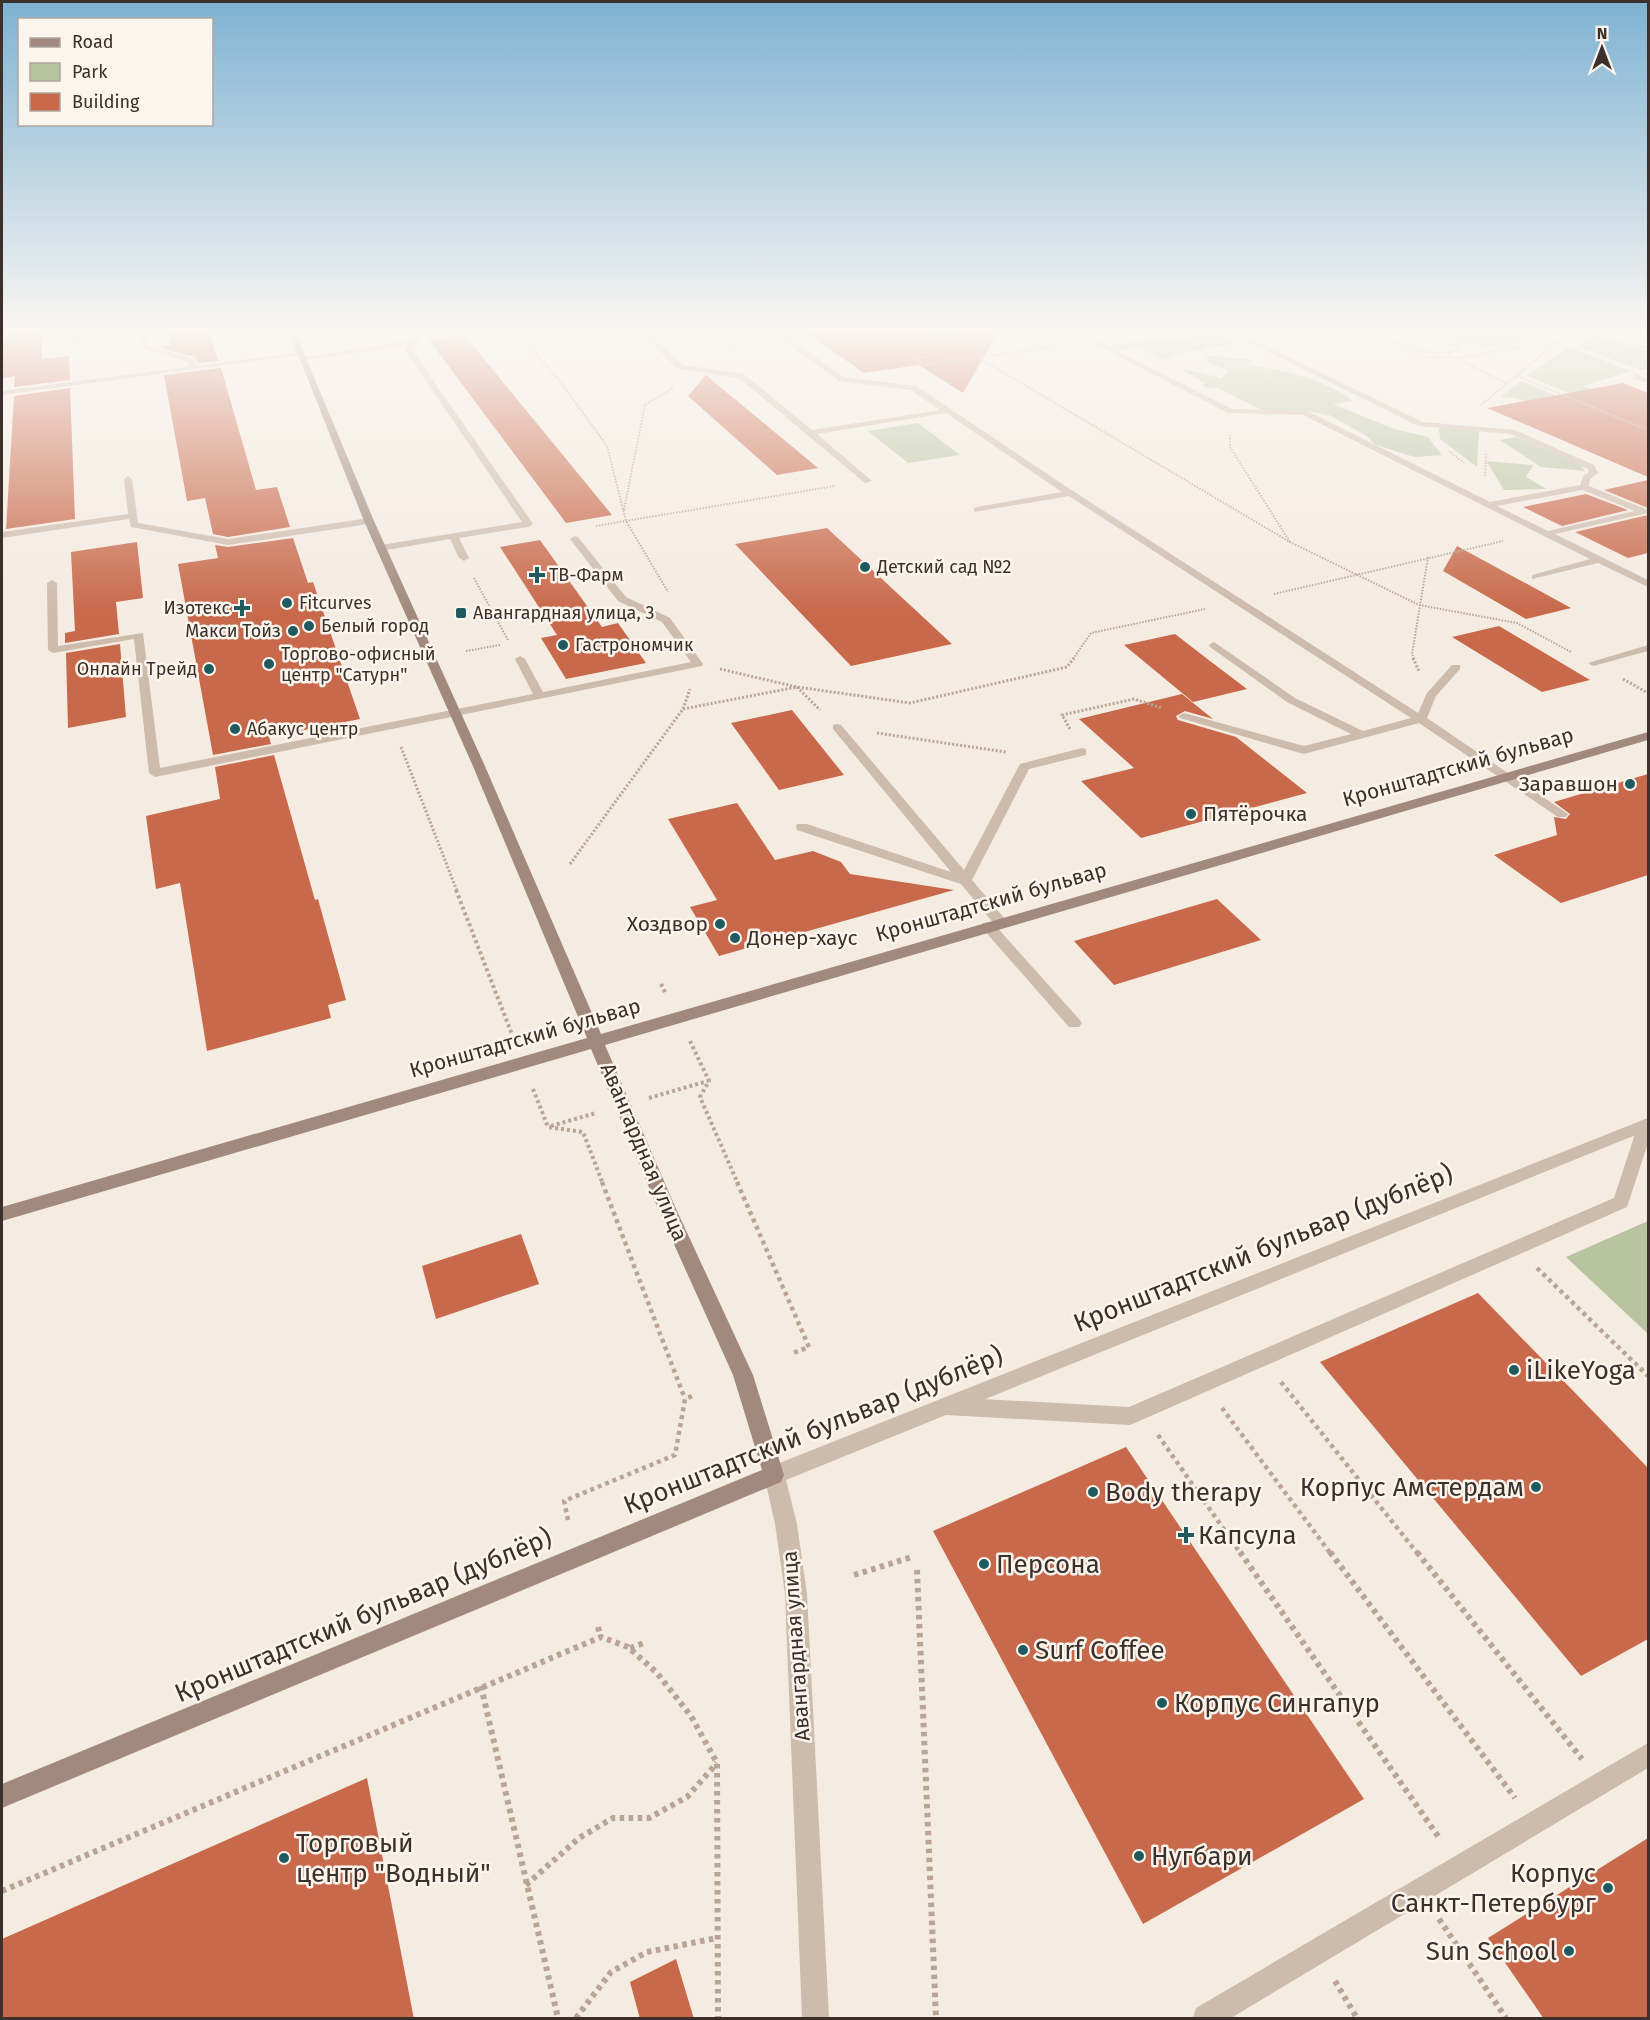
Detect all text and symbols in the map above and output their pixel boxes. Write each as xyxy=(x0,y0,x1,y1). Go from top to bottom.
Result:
legend xyxy=(18,18,213,126)
north arrow xyxy=(1572,18,1632,78)
text: N xyxy=(1597,24,1607,43)
text: Road xyxy=(72,31,114,53)
text: Park xyxy=(72,61,108,83)
text: Building xyxy=(72,91,140,113)
place label: Детский сад №2 xyxy=(876,556,1012,578)
marker: Детский сад №2 xyxy=(858,560,872,574)
place label: ТВ-Фарм xyxy=(549,564,624,586)
marker: ТВ-Фарм xyxy=(530,568,544,582)
place label: Fitcurves xyxy=(299,592,371,614)
marker: Fitcurves xyxy=(280,596,294,610)
place label: Изотекс xyxy=(163,597,230,619)
marker: Изотекс xyxy=(235,601,249,615)
place label: Авангардная улица, 3 xyxy=(473,602,654,624)
marker: Авангардная улица, 3 xyxy=(454,606,468,620)
place label: Белый город xyxy=(321,615,429,637)
marker: Белый город xyxy=(302,619,316,633)
place label: Макси Тойз xyxy=(185,620,281,642)
marker: Макси Тойз xyxy=(286,624,300,638)
place label: Гастрономчик xyxy=(575,634,694,656)
marker: Гастрономчик xyxy=(556,638,570,652)
place label: Торгово-офисный центр "Сатурн" xyxy=(281,643,435,686)
marker: Торгово-офисный центр "Сатурн" xyxy=(262,657,276,671)
place label: Онлайн Трейд xyxy=(77,658,197,680)
marker: Онлайн Трейд xyxy=(202,662,216,676)
place label: Абакус центр xyxy=(247,718,359,740)
marker: Абакус центр xyxy=(228,722,242,736)
street label: Кронштадтский бульвар xyxy=(1339,722,1577,812)
place label: Заравшон xyxy=(1519,771,1618,797)
marker: Заравшон xyxy=(1623,777,1637,791)
place label: Пятёрочка xyxy=(1203,801,1307,827)
marker: Пятёрочка xyxy=(1184,807,1198,821)
street label: Кронштадтский бульвар xyxy=(872,857,1110,947)
place label: Хоздвор xyxy=(627,911,708,937)
marker: Хоздвор xyxy=(713,917,727,931)
place label: Донер-хаус xyxy=(746,925,857,951)
marker: Донер-хаус xyxy=(728,931,742,945)
street label: Кронштадтский бульвар xyxy=(406,993,644,1083)
street label: Авангардная улица xyxy=(595,1059,693,1245)
street label: Кронштадтский бульвар (дублёр) xyxy=(1069,1158,1457,1339)
street label: Кронштадтский бульвар (дублёр) xyxy=(619,1340,1007,1521)
place label: iLikeYoga xyxy=(1526,1355,1636,1386)
marker: iLikeYoga xyxy=(1507,1363,1521,1377)
place label: Корпус Амстердам xyxy=(1300,1472,1524,1503)
place label: Body therapy xyxy=(1105,1477,1262,1508)
marker: Корпус Амстердам xyxy=(1529,1480,1543,1494)
marker: Body therapy xyxy=(1086,1485,1100,1499)
place label: Капсула xyxy=(1198,1520,1297,1551)
street label: Кронштадтский бульвар (дублёр) xyxy=(170,1522,556,1709)
marker: Капсула xyxy=(1179,1528,1193,1542)
place label: Персона xyxy=(996,1549,1100,1580)
street label: Авангардная улица xyxy=(776,1550,816,1742)
marker: Персона xyxy=(977,1557,991,1571)
place label: Surf Coffee xyxy=(1035,1635,1165,1666)
marker: Surf Coffee xyxy=(1016,1643,1030,1657)
place label: Корпус Сингапур xyxy=(1174,1688,1380,1719)
marker: Корпус Сингапур xyxy=(1155,1696,1169,1710)
place label: Торговый центр "Водный" xyxy=(296,1828,491,1889)
place label: Нугбари xyxy=(1151,1841,1253,1872)
marker: Нугбари xyxy=(1132,1849,1146,1863)
marker: Торговый центр "Водный" xyxy=(277,1851,291,1865)
place label: Корпус Санкт-Петербург xyxy=(1391,1858,1597,1919)
marker: Корпус Санкт-Петербург xyxy=(1601,1881,1615,1895)
place label: Sun School xyxy=(1426,1936,1557,1967)
marker: Sun School xyxy=(1562,1944,1576,1958)

